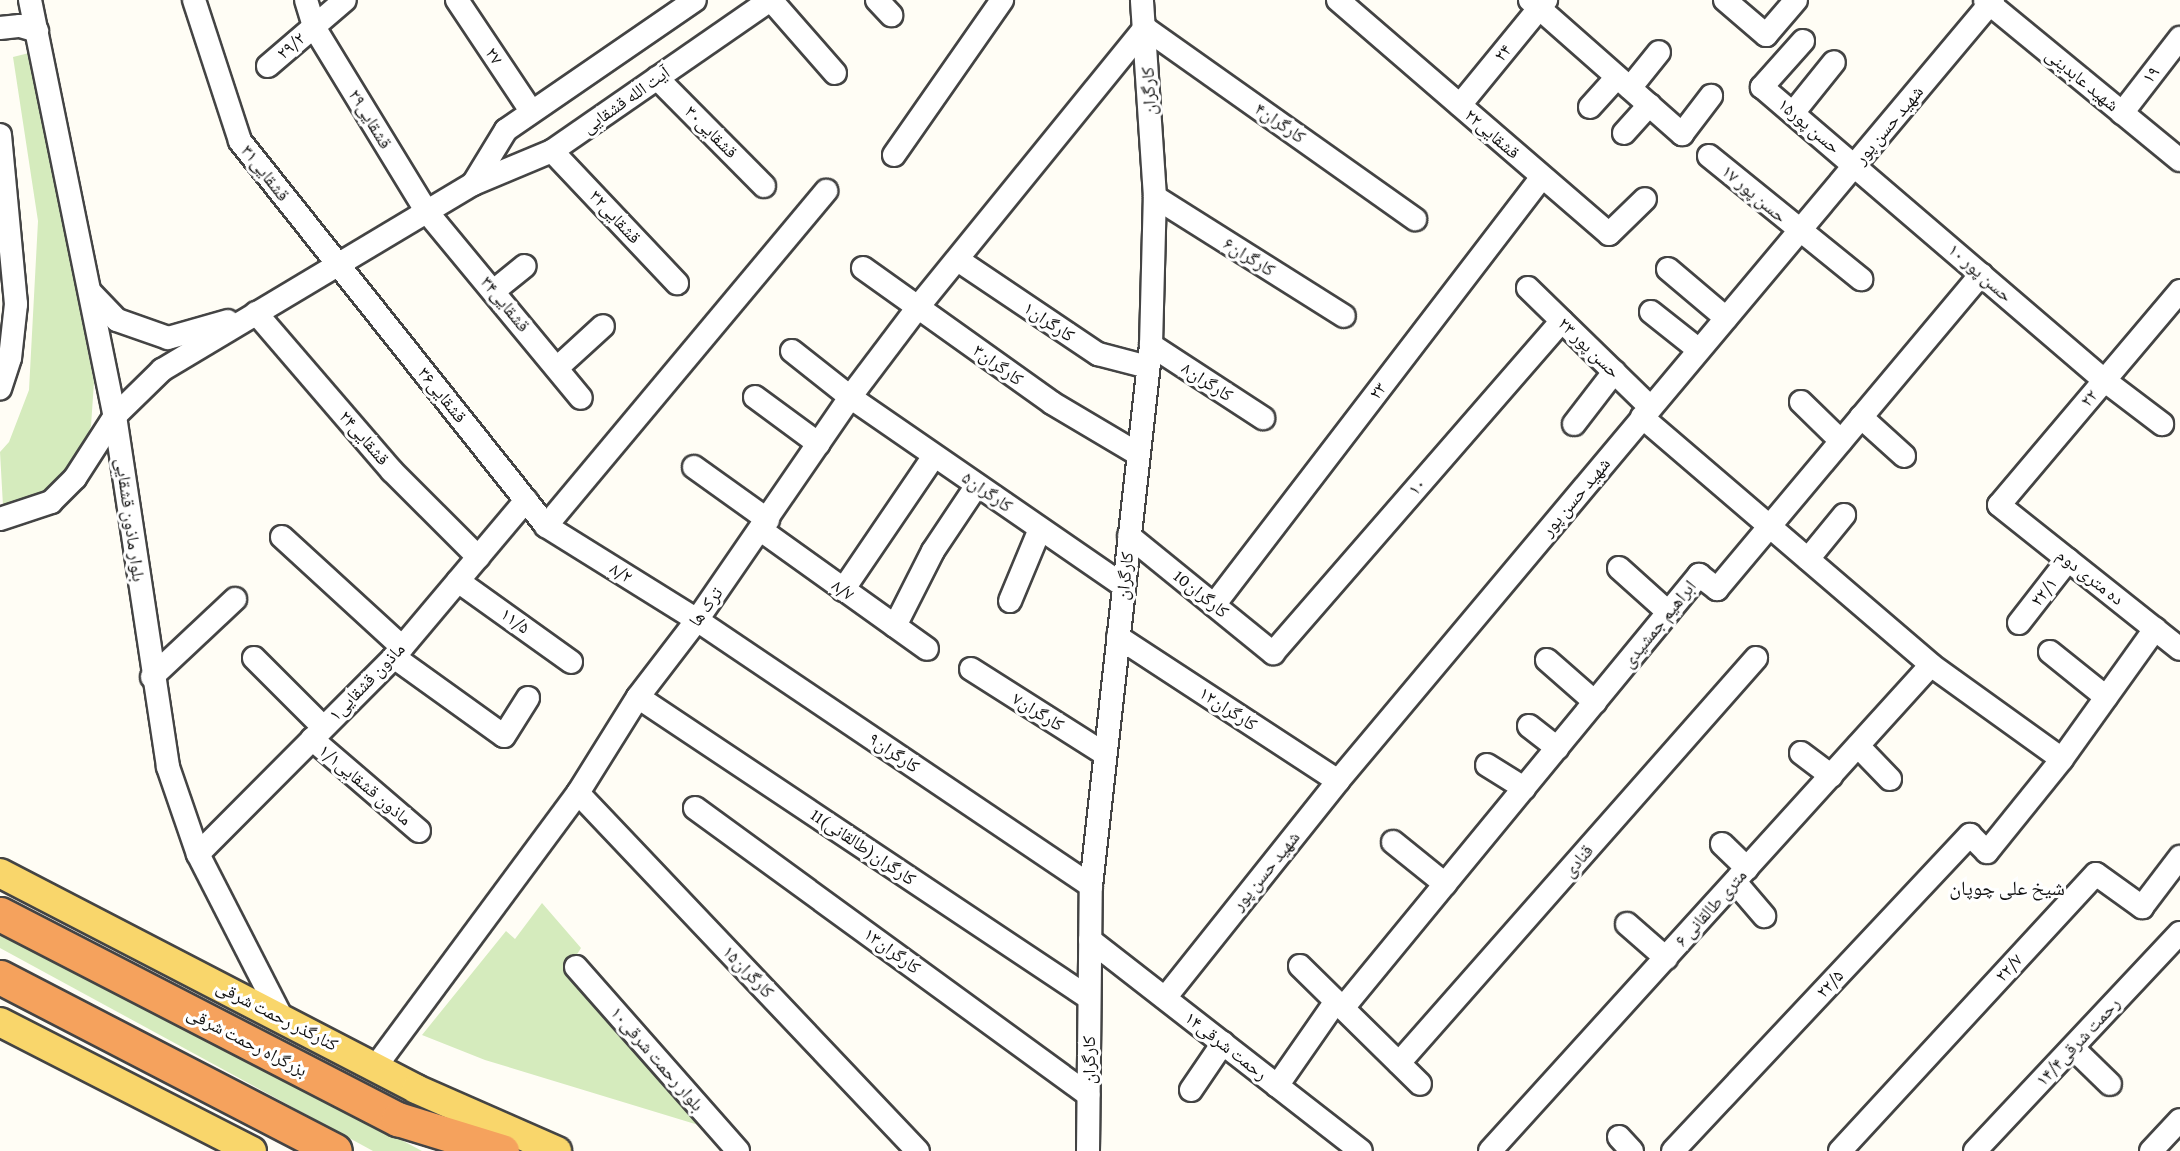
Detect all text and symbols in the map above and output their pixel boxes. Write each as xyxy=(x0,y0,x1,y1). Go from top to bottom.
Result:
street label: ۲۹/۲ xyxy=(272,28,310,64)
street label: ۲۴ xyxy=(1490,40,1516,66)
street label: ۲۷ xyxy=(481,43,507,69)
street label: شهید عابدینی xyxy=(2041,44,2123,116)
street label: آیت الله قشقایی xyxy=(578,62,674,138)
street label: ۱۹ xyxy=(2138,62,2164,88)
street label: کارگران xyxy=(1137,66,1161,116)
street label: شهید حسن پور xyxy=(1850,81,1928,169)
street label: قشقایی۲۹ xyxy=(344,85,396,153)
street label: حسن پور۱۵ xyxy=(1773,94,1845,158)
street label: کارگران۴ xyxy=(1251,98,1309,148)
street label: قشقایی۳۰ xyxy=(680,101,742,163)
street label: ۲۲قشقایی xyxy=(1460,104,1524,164)
street label: ۳۱قشقایی xyxy=(236,140,294,206)
street label: ۱۷ حسن پور xyxy=(1717,161,1791,227)
street label: قشقایی۳۲ xyxy=(585,186,645,248)
street label: ۶کارگران xyxy=(1219,233,1279,281)
street label: ۱۰ حسن پور xyxy=(1943,239,2017,307)
street label: قشقایی۳۴ xyxy=(476,272,534,336)
street label: ۱کارگران xyxy=(1019,297,1079,347)
street label: ۲۳ حسن پور xyxy=(1553,313,1625,383)
street label: کارگران۳ xyxy=(969,340,1027,390)
street label: کارگران۸ xyxy=(1177,358,1237,406)
street label: قشقایی۳۶ xyxy=(413,363,471,427)
street label: ۲۳ xyxy=(1365,378,1391,404)
street label: ۲۲ xyxy=(2076,385,2102,411)
street label: قشقایی۲۴ xyxy=(334,406,394,470)
street label: شهید حسن پور xyxy=(1537,453,1615,541)
street label: بلوار ماذون قشقایی xyxy=(111,457,149,583)
street label: کارگران۵ xyxy=(958,467,1016,517)
street label: ۱۰ xyxy=(1404,474,1430,500)
street label: ده متری دوم xyxy=(2052,544,2128,610)
street label: کارگران xyxy=(1112,551,1138,601)
street label: ۸/۲ xyxy=(606,558,636,588)
street label: 10کارگران xyxy=(1169,565,1233,623)
street label: ۲۲/۱ xyxy=(2026,573,2062,611)
street label: ۸/۷ xyxy=(828,575,858,605)
street label: ابراهیم جمشیدی xyxy=(1617,576,1701,672)
street label: ترک ها xyxy=(684,583,728,631)
street label: ۱۱/۵ xyxy=(496,603,534,639)
street label: ماذون قشقایی۱ xyxy=(324,638,410,726)
street label: ۱۲کارگران xyxy=(1195,682,1261,736)
street label: کارگران۷ xyxy=(1008,688,1068,736)
street label: کارگران۹ xyxy=(864,728,924,778)
street label: ماذون قشقایی۱/۱ xyxy=(314,740,416,830)
street label: 11کارگران(طالقانی) xyxy=(806,804,920,890)
street label: شهید حسن پور xyxy=(1227,827,1305,915)
street label: قنادی xyxy=(1558,840,1598,882)
street label: ۶ متری طالقانی xyxy=(1671,865,1751,951)
district label: شیخ علی چوپان xyxy=(1949,876,2065,900)
street label: کارگران۱۳ xyxy=(859,923,925,979)
street label: ۱۵کارگران xyxy=(718,941,778,1003)
street label: ۲۲/۷ xyxy=(1991,949,2027,987)
street label: ۲۲/۵ xyxy=(1812,965,1848,1003)
street label: کنارگذر رحمت شرقی xyxy=(213,976,341,1056)
street label: ۱۴/۴رحمت شرقی xyxy=(2031,993,2125,1091)
street label: بزرگراه رحمت شرقی xyxy=(183,1002,311,1082)
street label: ۱۰بلوار رحمت شرقی xyxy=(606,1002,708,1116)
street label: ۱۴رحمت شرقی xyxy=(1180,1007,1272,1085)
street label: کارگران xyxy=(1078,1036,1100,1084)

